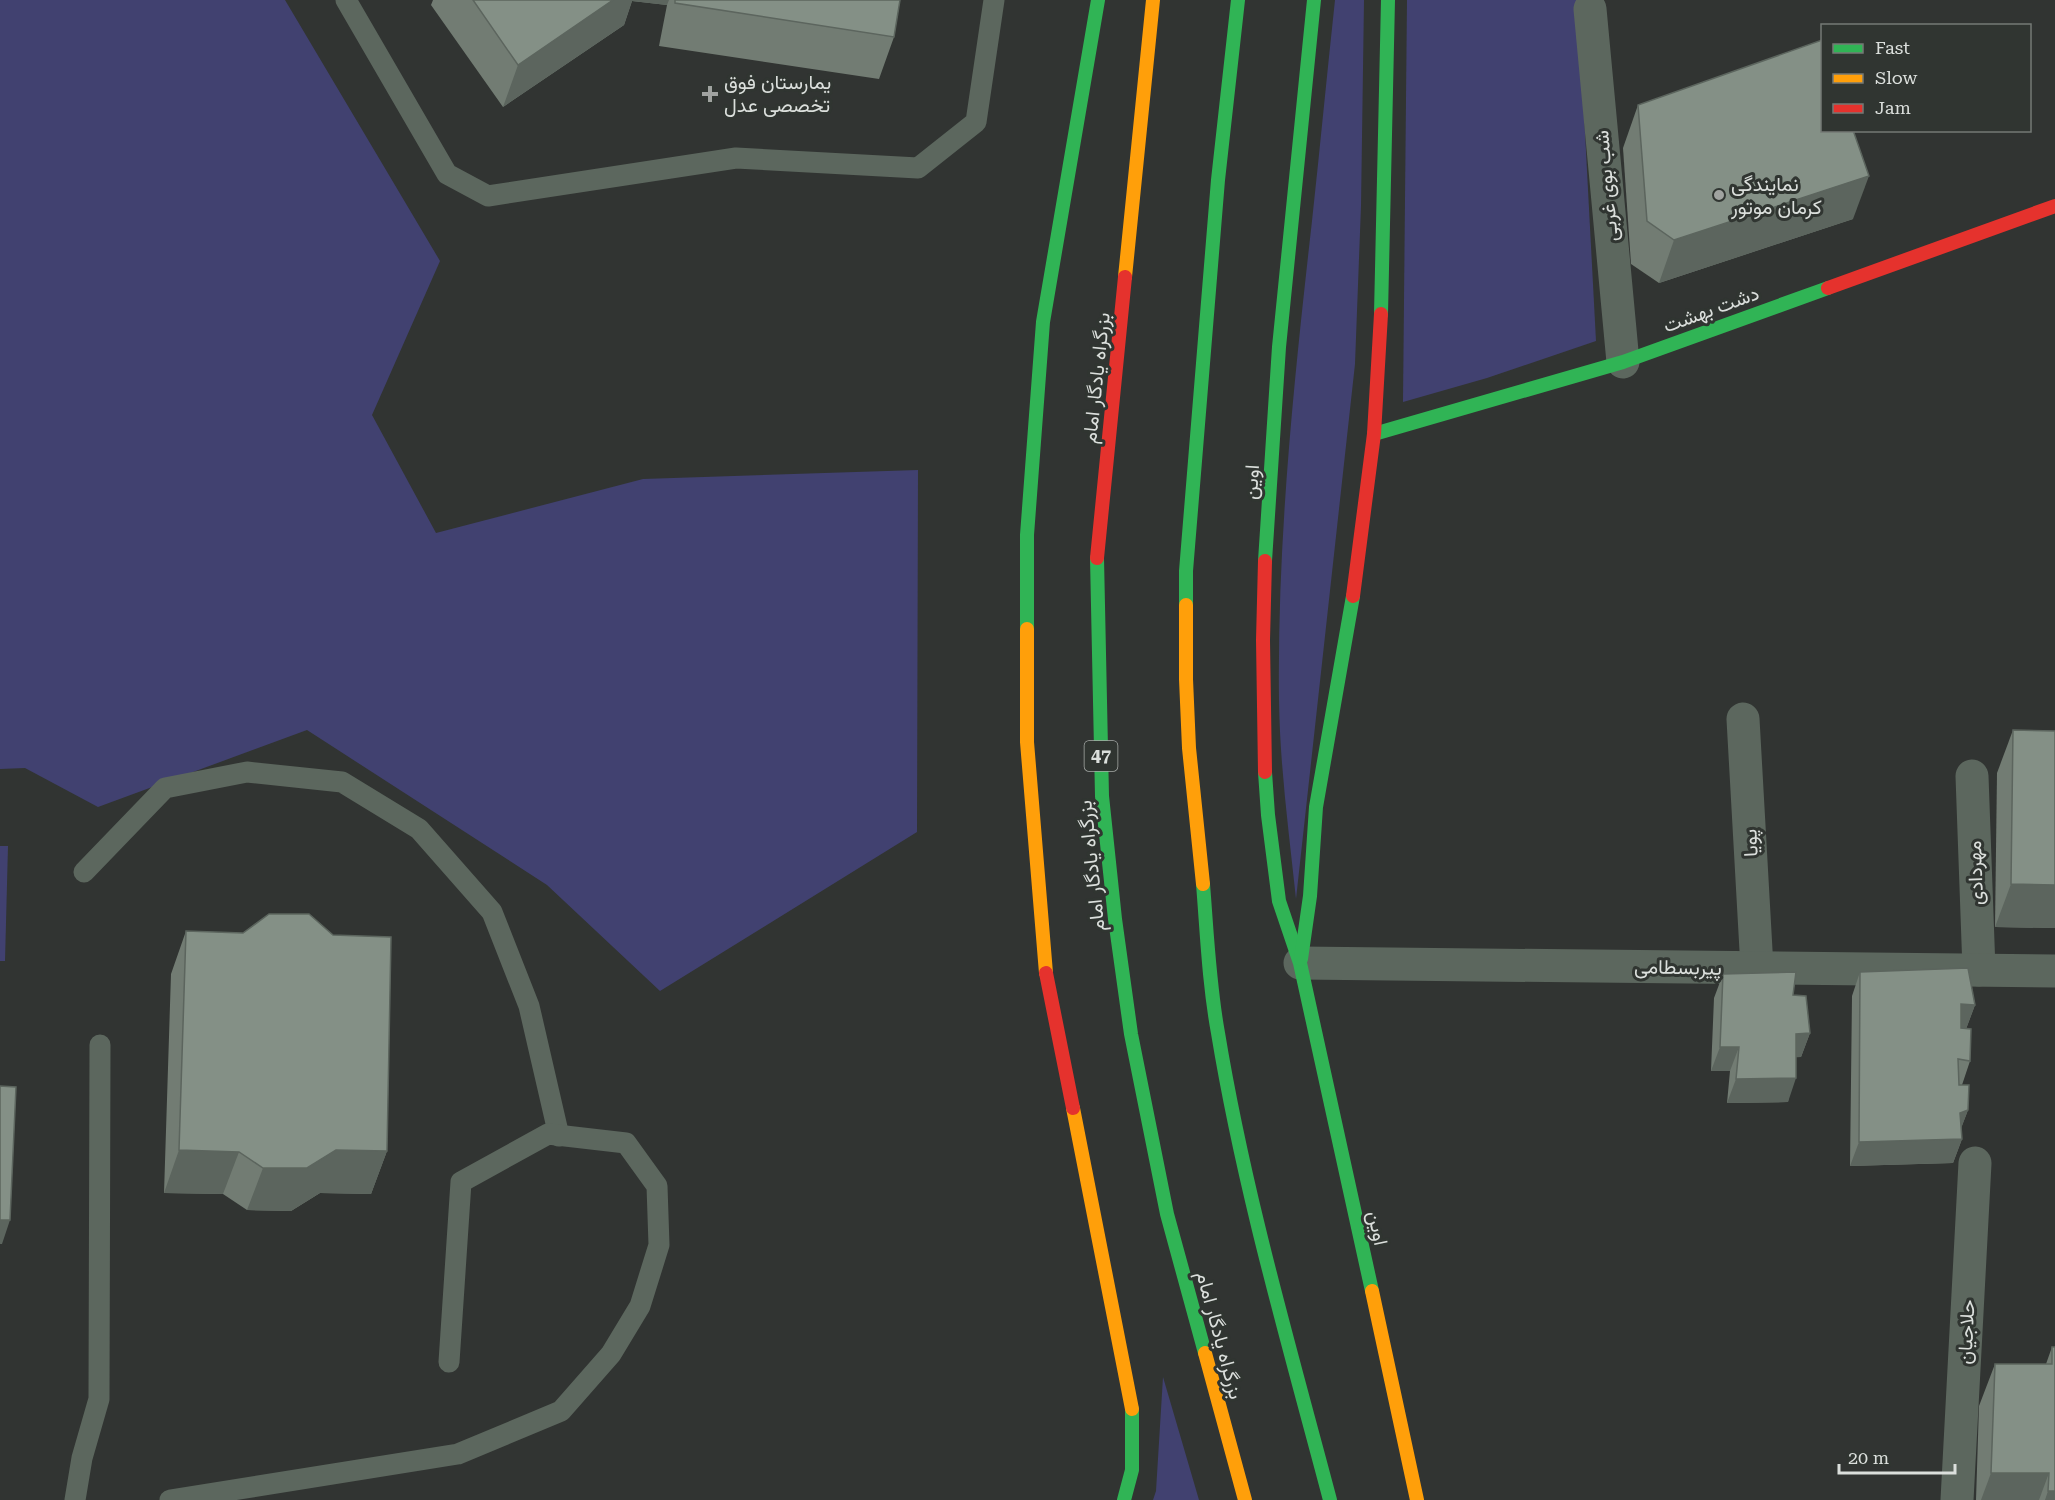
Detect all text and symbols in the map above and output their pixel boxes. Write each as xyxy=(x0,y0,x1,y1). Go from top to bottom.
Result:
legend xyxy=(1821,24,2031,132)
text: Fast xyxy=(1875,37,1910,58)
text: Slow xyxy=(1875,67,1917,88)
place label: یمارستان فوق تخصصی عدل xyxy=(724,70,831,117)
marker: یمارستان فوق تخصصی عدل xyxy=(701,85,719,103)
text: Jam xyxy=(1875,97,1911,118)
street label: شب بوی غربی xyxy=(1589,129,1624,243)
place label: نمایندگی کرمان موتور xyxy=(1730,172,1822,220)
marker: نمایندگی کرمان موتور xyxy=(1712,188,1726,202)
street label: دشت بهشت xyxy=(1660,281,1763,338)
street label: بزرگراه یادگار امام xyxy=(1077,311,1116,445)
street label: اوین xyxy=(1238,464,1265,500)
road number: 47 xyxy=(1084,741,1118,771)
street label: بزرگراه یادگار امام xyxy=(1072,799,1111,933)
street label: پویا xyxy=(1737,828,1765,857)
street label: مهردادی xyxy=(1962,840,1989,906)
street label: پیربسطامی xyxy=(1634,954,1722,982)
street label: اوین xyxy=(1362,1208,1393,1248)
street label: بزرگراه یادگار امام xyxy=(1190,1268,1249,1402)
street label: حلاجیان xyxy=(1952,1299,1980,1365)
scale bar xyxy=(1839,1437,1954,1475)
text: 20 m xyxy=(1848,1447,1889,1468)

